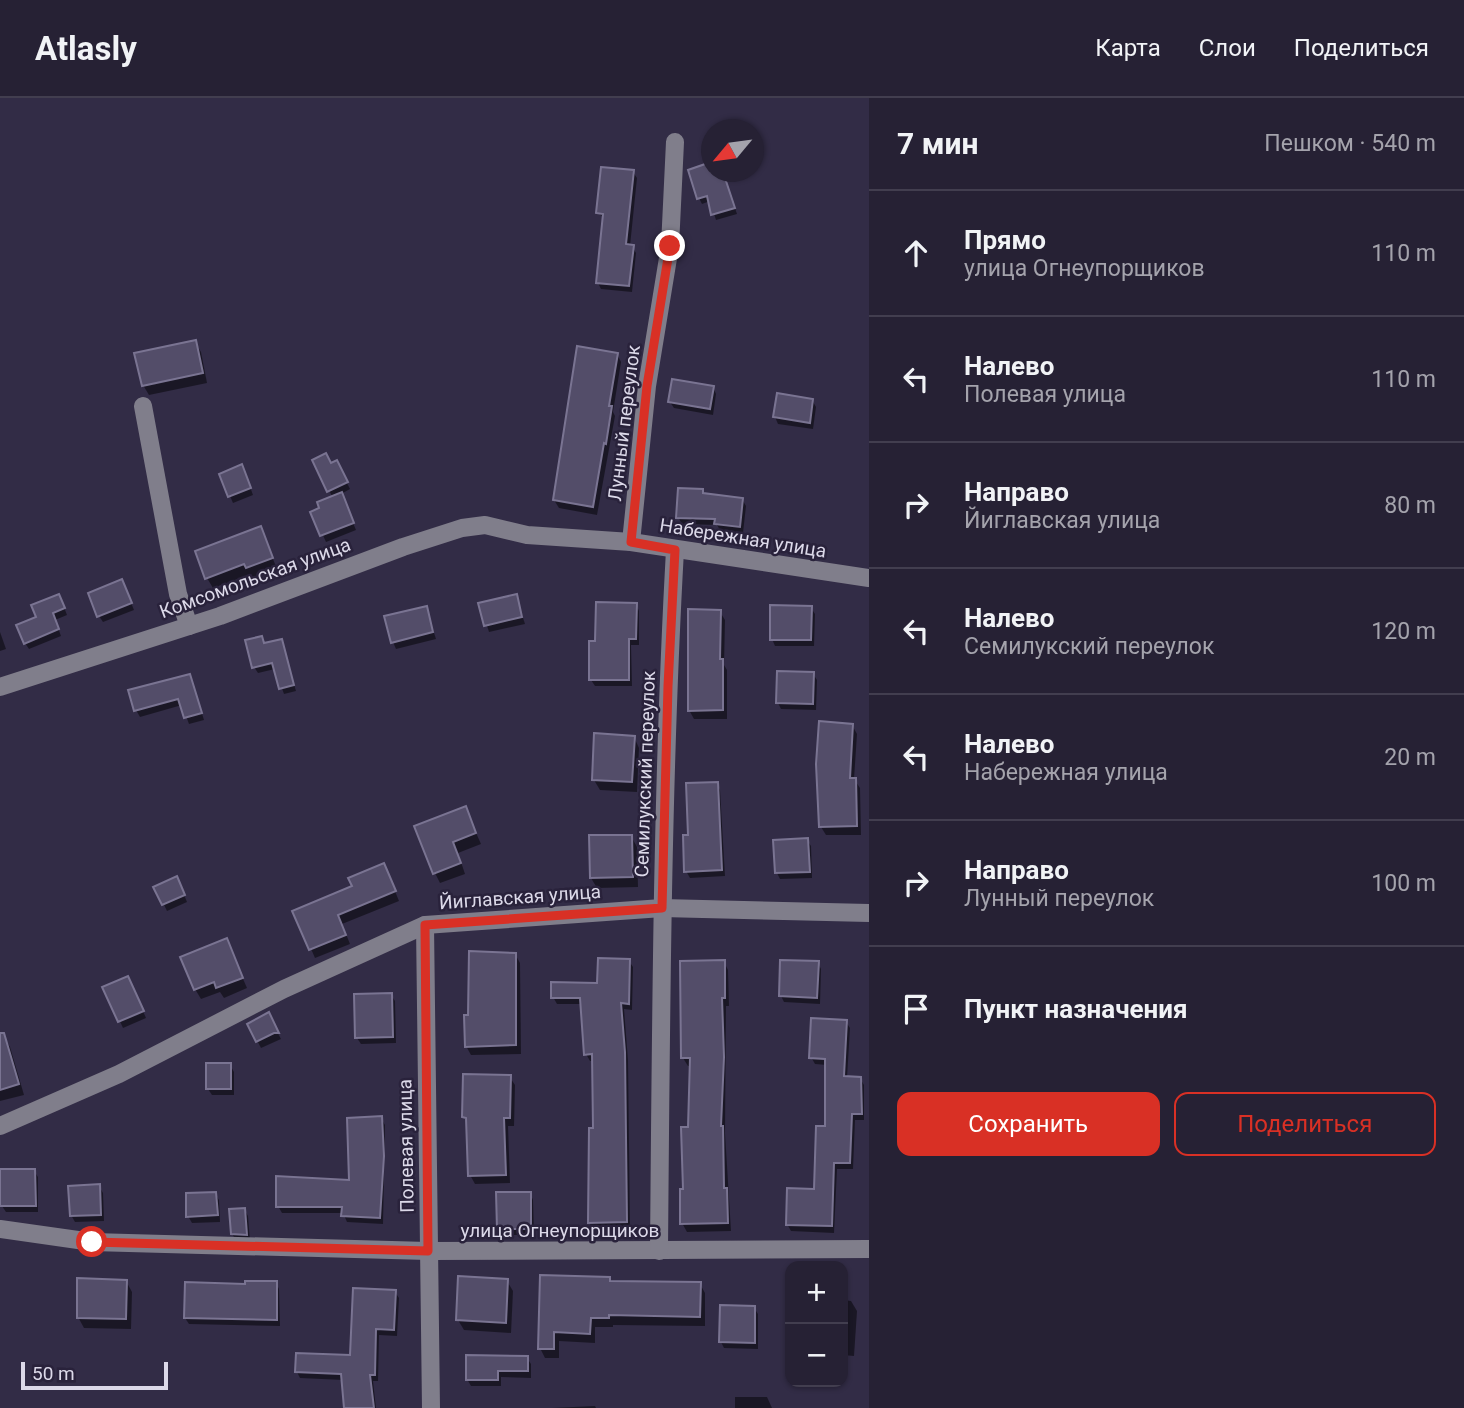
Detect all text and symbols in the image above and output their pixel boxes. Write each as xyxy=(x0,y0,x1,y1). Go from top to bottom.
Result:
text: Atlasly xyxy=(35,29,137,68)
text: Карта xyxy=(1095,34,1161,62)
text: Слои xyxy=(1199,34,1256,62)
text: Поделиться xyxy=(1294,34,1429,62)
north arrow xyxy=(701,119,764,182)
text: 7 мин xyxy=(897,126,978,161)
text: Пешком · 540 m xyxy=(1264,130,1436,157)
text: Прямо xyxy=(964,225,1046,255)
route end xyxy=(654,230,685,261)
icon: ahead xyxy=(897,234,935,272)
text: 110 m xyxy=(1371,240,1436,267)
text: улица Огнеупорщиков xyxy=(964,255,1205,282)
street label: Лунный переулок xyxy=(603,343,645,502)
text: Налево xyxy=(964,351,1054,381)
icon: left xyxy=(897,360,935,398)
text: 110 m xyxy=(1371,366,1436,393)
text: Полевая улица xyxy=(964,381,1126,408)
text: Направо xyxy=(964,477,1069,507)
icon: right xyxy=(897,486,935,524)
text: 80 m xyxy=(1384,492,1436,519)
text: Йиглавская улица xyxy=(964,507,1160,534)
street label: Набережная улица xyxy=(658,513,828,563)
street label: Комсомольская улица xyxy=(156,533,354,623)
text: Налево xyxy=(964,603,1054,633)
icon: left xyxy=(897,612,935,650)
text: 120 m xyxy=(1371,618,1436,645)
text: Семилукский переулок xyxy=(964,633,1214,660)
street label: Семилукский переулок xyxy=(630,670,660,878)
text: Налево xyxy=(964,729,1054,759)
icon: left xyxy=(897,738,935,776)
text: 20 m xyxy=(1384,744,1436,771)
text: Набережная улица xyxy=(964,759,1168,786)
text: Направо xyxy=(964,855,1069,885)
icon: right xyxy=(897,864,935,902)
text: 100 m xyxy=(1371,870,1436,897)
street label: Йиглавская улица xyxy=(438,880,602,914)
text: Лунный переулок xyxy=(964,885,1154,912)
icon: arrive xyxy=(897,990,935,1028)
text: Пункт назначения xyxy=(964,994,1188,1024)
street label: Полевая улица xyxy=(393,1079,419,1213)
button: Сохранить xyxy=(897,1092,1160,1156)
button: Поделиться xyxy=(1174,1092,1436,1156)
street label: улица Огнеупорщиков xyxy=(461,1219,659,1242)
route start xyxy=(76,1226,107,1257)
map controls xyxy=(785,1261,848,1387)
button: + xyxy=(785,1261,848,1324)
button: − xyxy=(785,1324,848,1387)
scale bar xyxy=(21,1359,168,1391)
text: 50 m xyxy=(32,1362,75,1385)

